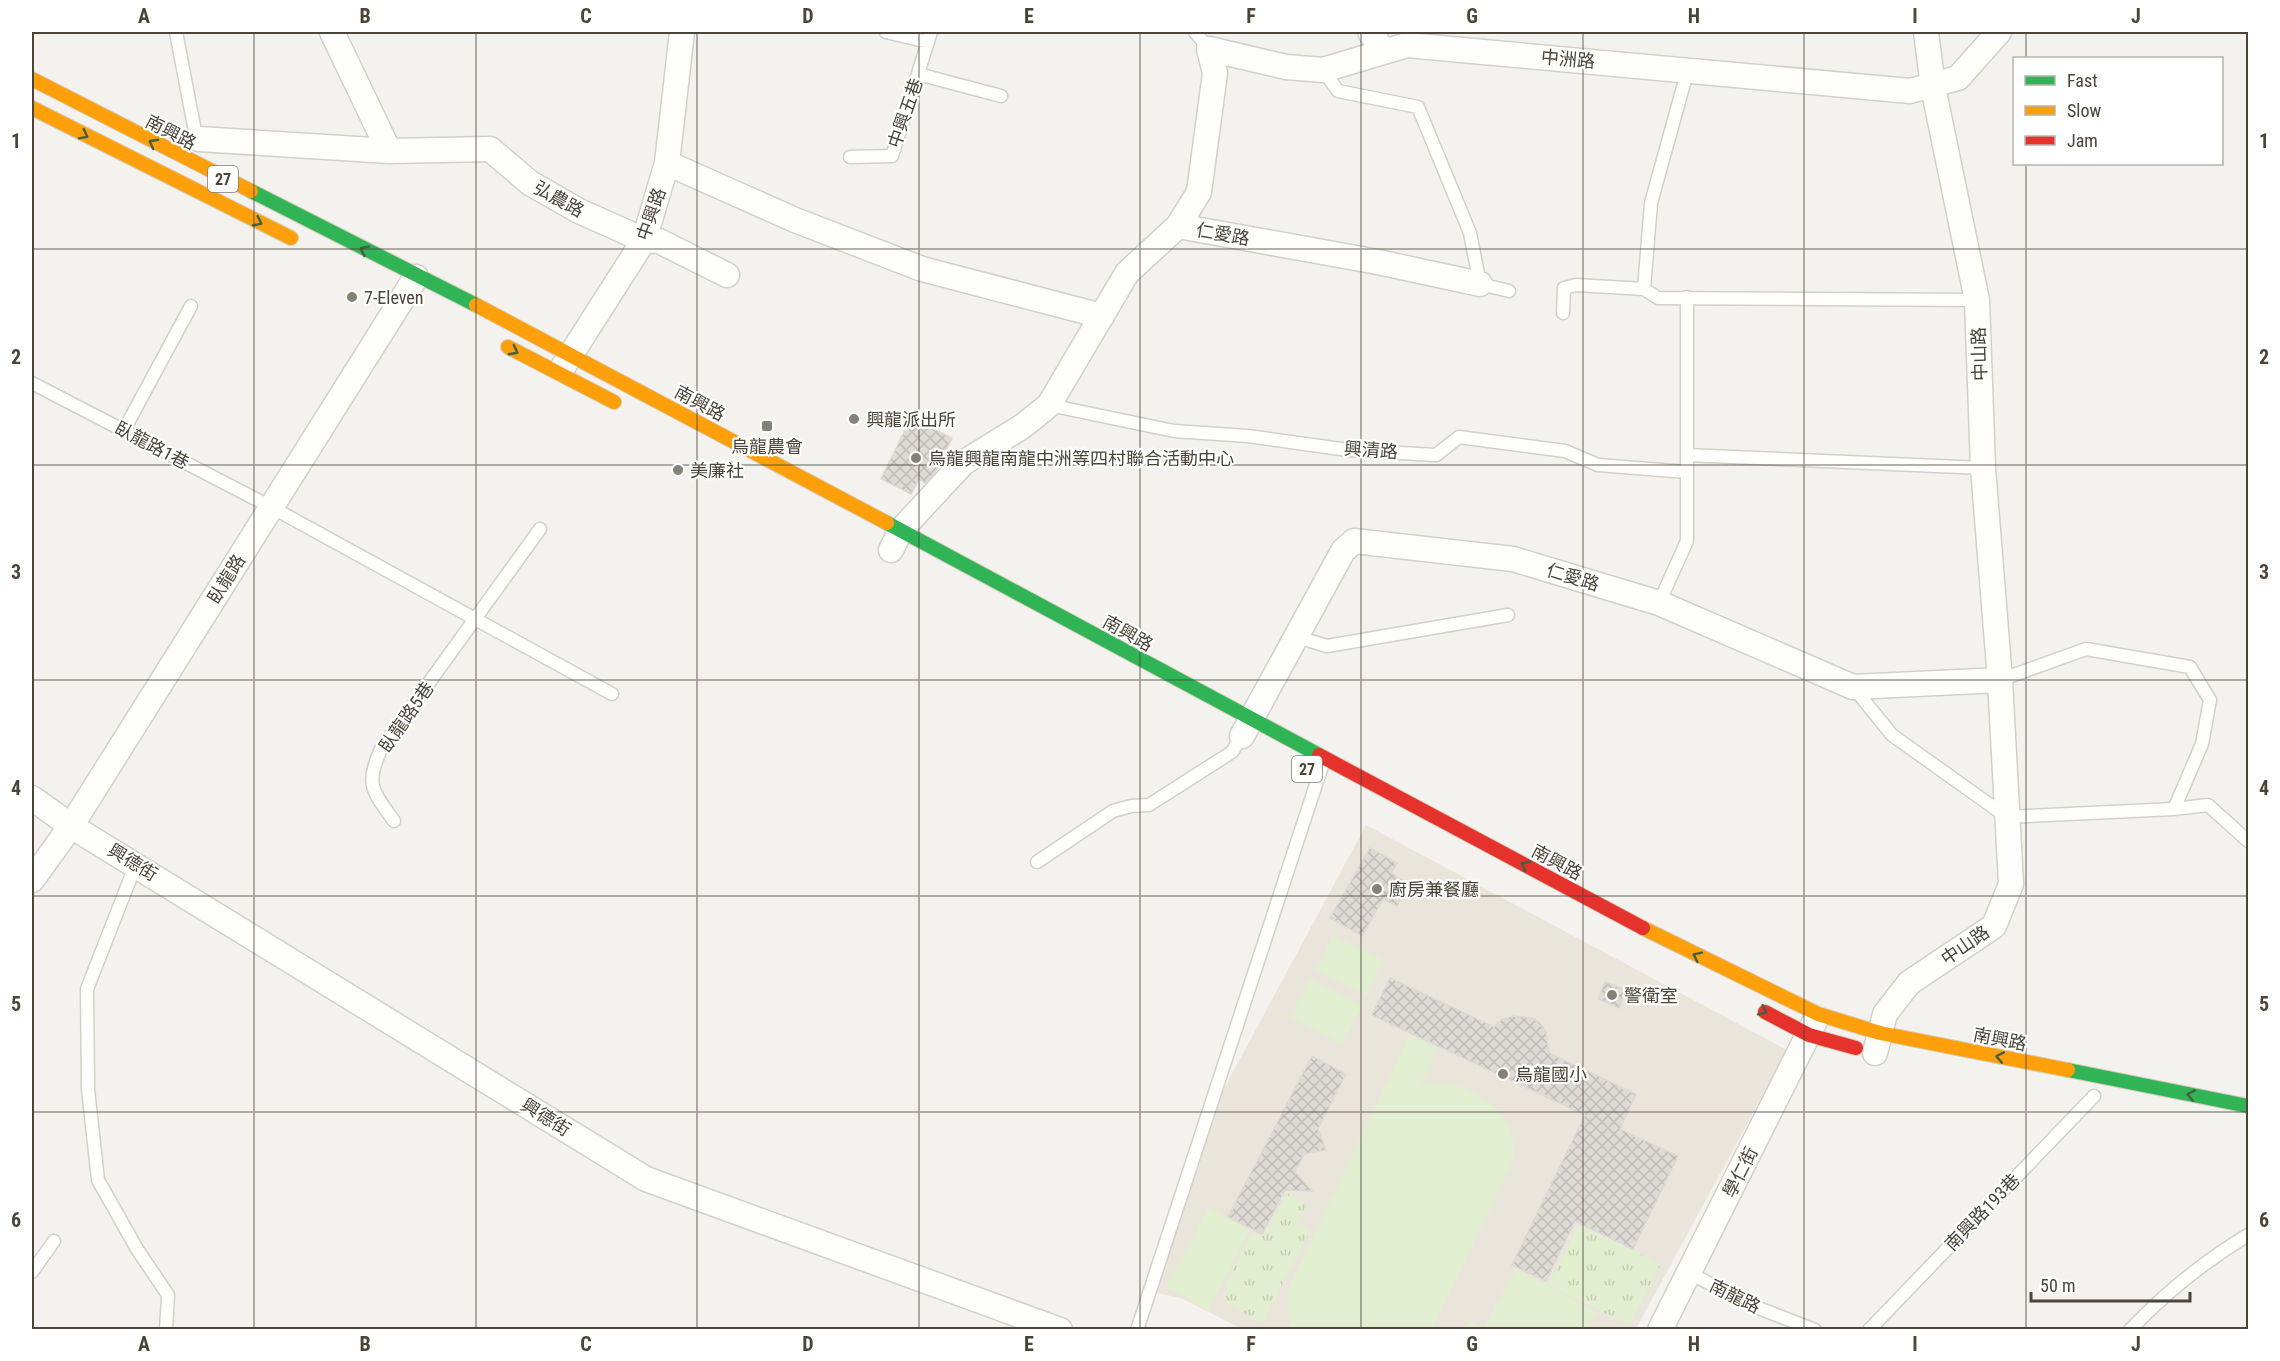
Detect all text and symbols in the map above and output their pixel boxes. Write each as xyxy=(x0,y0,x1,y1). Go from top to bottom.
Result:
text: A xyxy=(138,4,150,28)
text: B xyxy=(359,4,371,28)
text: C xyxy=(580,4,592,28)
text: D xyxy=(802,4,814,28)
text: E xyxy=(1024,4,1034,28)
text: F xyxy=(1246,4,1256,28)
text: G xyxy=(1466,4,1478,28)
text: H xyxy=(1688,4,1700,28)
text: I xyxy=(1912,4,1918,28)
text: J xyxy=(2131,4,2141,28)
street label: 中洲路 xyxy=(1540,46,1596,72)
legend xyxy=(2013,57,2223,165)
text: Fast xyxy=(2067,70,2098,91)
street label: 中興五巷 xyxy=(883,76,927,150)
text: Slow xyxy=(2067,100,2102,121)
street label: 南興路 xyxy=(142,110,200,154)
one-way arrow xyxy=(77,128,88,139)
text: 1 xyxy=(11,129,21,153)
text: 1 xyxy=(2259,129,2269,153)
text: Jam xyxy=(2067,130,2098,151)
one-way arrow xyxy=(149,139,159,150)
road number: 27 xyxy=(208,166,238,192)
street label: 弘農路 xyxy=(530,177,588,221)
street label: 中興路 xyxy=(632,185,670,243)
one-way arrow xyxy=(252,215,263,227)
street label: 仁愛路 xyxy=(1195,219,1251,249)
one-way arrow xyxy=(360,246,371,258)
place label: 7-Eleven xyxy=(364,287,424,308)
marker: 7-Eleven xyxy=(345,290,359,304)
street label: 中山路 xyxy=(1968,327,1990,381)
one-way arrow xyxy=(508,343,519,355)
text: 2 xyxy=(11,345,21,369)
text: 2 xyxy=(2259,345,2269,369)
street label: 南興路 xyxy=(671,381,729,425)
place label: 興龍派出所 xyxy=(866,409,956,430)
marker: 興龍派出所 xyxy=(847,412,861,426)
street label: 臥龍路1巷 xyxy=(111,417,193,473)
marker: 烏龍農會 xyxy=(760,419,774,433)
place label: 烏龍農會 xyxy=(731,436,803,457)
street label: 興清路 xyxy=(1343,438,1399,462)
place label: 烏龍興龍南龍中洲等四村聯合活動中心 xyxy=(928,448,1234,469)
marker: 烏龍興龍南龍中洲等四村聯合活動中心 xyxy=(909,451,923,465)
place label: 美廉社 xyxy=(690,460,744,481)
marker: 美廉社 xyxy=(671,463,685,477)
street label: 臥龍路 xyxy=(203,551,249,607)
street label: 仁愛路 xyxy=(1544,559,1602,595)
text: 3 xyxy=(11,560,21,584)
text: 3 xyxy=(2259,560,2269,584)
street label: 南興路 xyxy=(1099,611,1157,655)
street label: 臥龍路5巷 xyxy=(374,678,438,756)
road number: 27 xyxy=(1292,756,1322,782)
text: 4 xyxy=(11,776,21,800)
text: 4 xyxy=(2259,776,2269,800)
street label: 興德街 xyxy=(104,839,162,885)
street label: 南興路 xyxy=(1528,840,1586,884)
one-way arrow xyxy=(1520,861,1531,872)
place label: 廚房兼餐廳 xyxy=(1389,879,1479,900)
marker: 廚房兼餐廳 xyxy=(1370,882,1384,896)
street label: 中山路 xyxy=(1937,921,1993,969)
one-way arrow xyxy=(1693,951,1704,963)
place label: 警衛室 xyxy=(1624,985,1678,1006)
marker: 警衛室 xyxy=(1605,988,1619,1002)
text: 5 xyxy=(11,992,21,1016)
text: 5 xyxy=(2259,992,2269,1016)
one-way arrow xyxy=(1756,1004,1767,1015)
street label: 南興路 xyxy=(1971,1024,2029,1054)
one-way arrow xyxy=(1995,1051,2005,1064)
place label: 烏龍國小 xyxy=(1515,1064,1587,1085)
marker: 烏龍國小 xyxy=(1496,1067,1510,1081)
one-way arrow xyxy=(2186,1089,2196,1102)
street label: 興德街 xyxy=(518,1094,574,1140)
street label: 學仁街 xyxy=(1718,1143,1762,1201)
street label: 南興路193巷 xyxy=(1940,1169,2024,1255)
text: 6 xyxy=(11,1208,21,1232)
text: 6 xyxy=(2259,1208,2269,1232)
scale bar xyxy=(2031,1265,2190,1303)
street label: 南龍路 xyxy=(1706,1275,1764,1317)
text: 50 m xyxy=(2040,1275,2075,1296)
text: A xyxy=(138,1332,150,1356)
text: B xyxy=(359,1332,371,1356)
text: C xyxy=(580,1332,592,1356)
text: D xyxy=(802,1332,814,1356)
text: E xyxy=(1024,1332,1034,1356)
text: F xyxy=(1246,1332,1256,1356)
text: G xyxy=(1466,1332,1478,1356)
text: H xyxy=(1688,1332,1700,1356)
text: I xyxy=(1912,1332,1918,1356)
text: J xyxy=(2131,1332,2141,1356)

